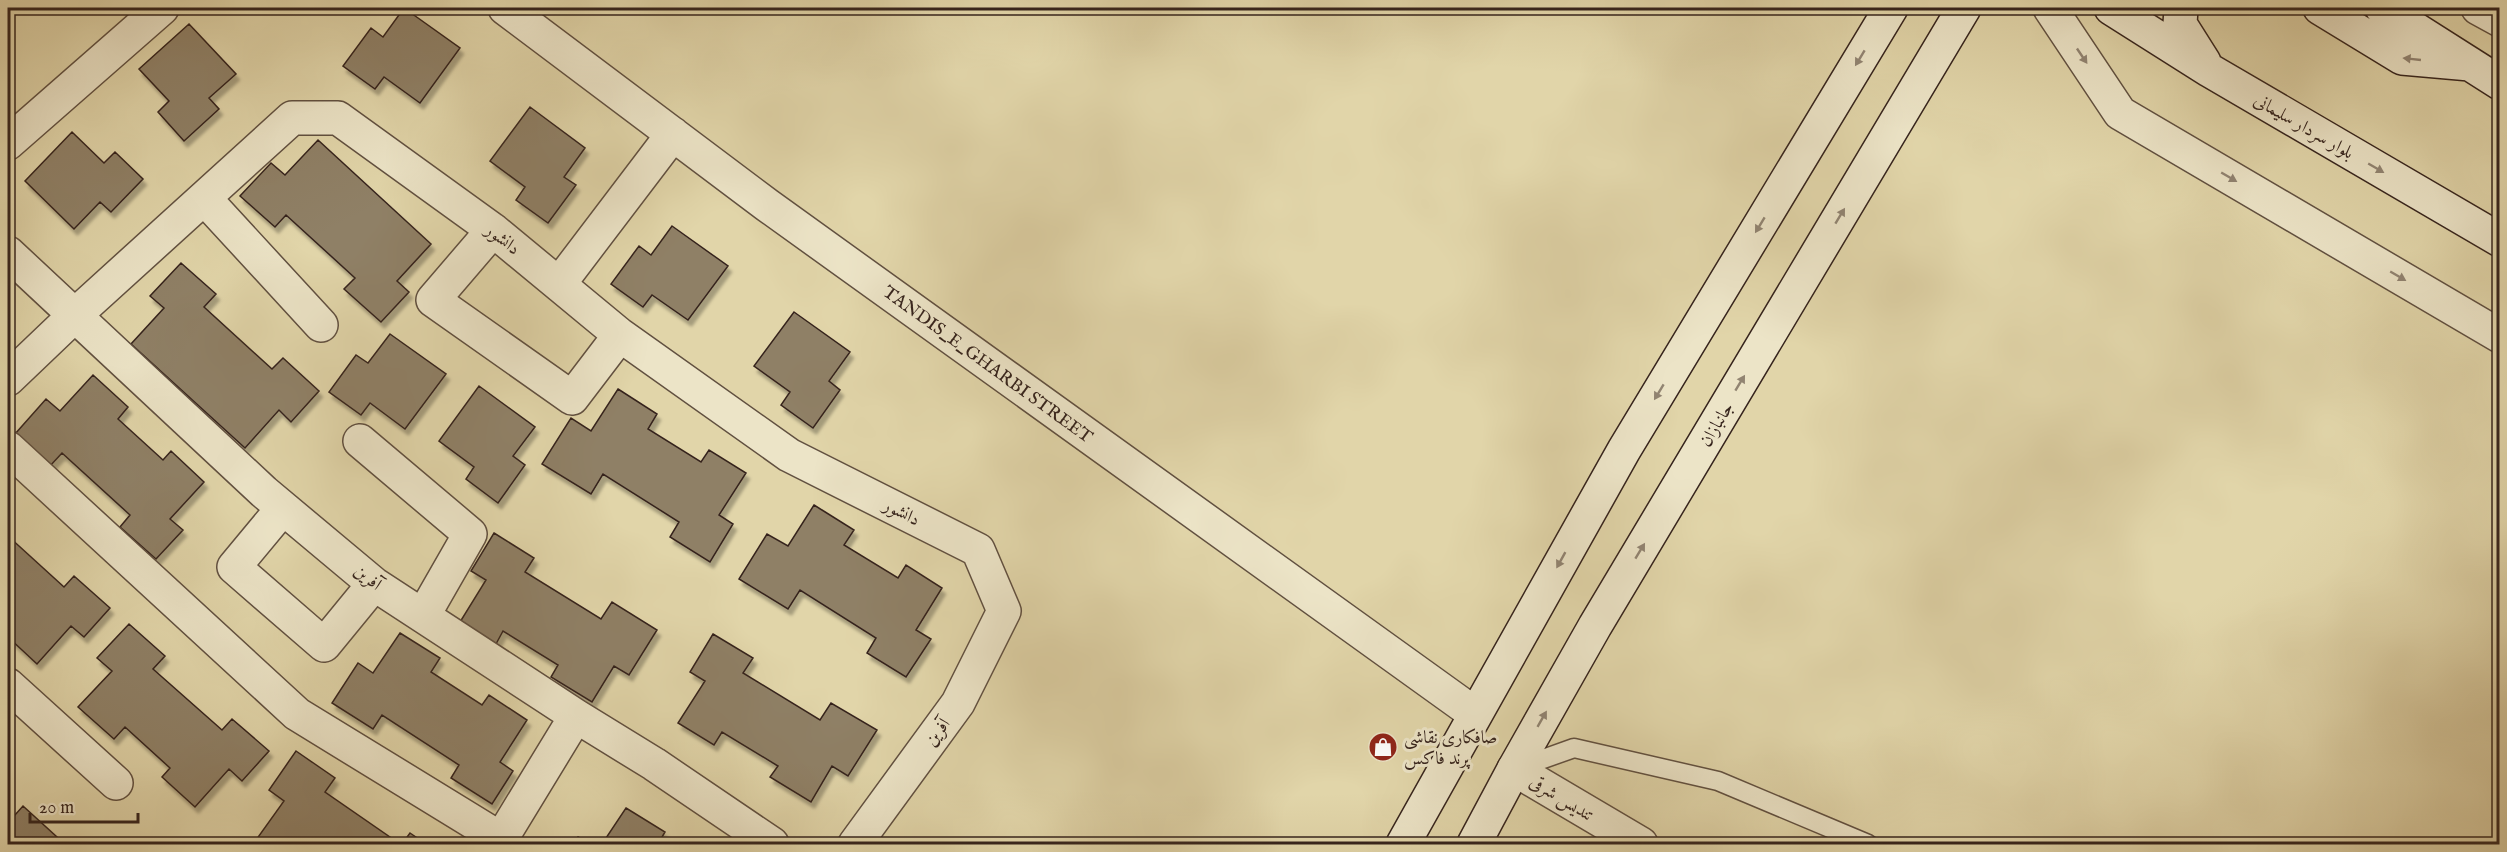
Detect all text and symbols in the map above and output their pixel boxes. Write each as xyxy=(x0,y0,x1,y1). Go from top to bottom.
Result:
one-way arrow xyxy=(2076,48,2087,64)
one-way arrow xyxy=(1855,49,1866,66)
one-way arrow xyxy=(2402,54,2421,64)
street label: بلوار سردار سلیمانی xyxy=(2249,89,2357,165)
one-way arrow xyxy=(2368,163,2385,173)
one-way arrow xyxy=(2221,172,2238,182)
one-way arrow xyxy=(1834,208,1845,224)
one-way arrow xyxy=(1754,217,1765,233)
street label: دانشور xyxy=(478,218,524,261)
one-way arrow xyxy=(2389,271,2406,281)
street label: TANDIS_E_GHARBI STREET xyxy=(878,281,1097,449)
one-way arrow xyxy=(1735,374,1745,391)
one-way arrow xyxy=(1654,384,1664,401)
street label: جانبازان xyxy=(1695,398,1740,451)
street label: دانشور xyxy=(877,494,924,532)
one-way arrow xyxy=(1635,543,1646,559)
one-way arrow xyxy=(1557,552,1567,569)
street label: آفرین xyxy=(348,560,387,598)
one-way arrow xyxy=(1537,711,1547,728)
street label: آفرین xyxy=(920,712,957,752)
place label: صافکاری نقاشی پرند فاکس xyxy=(1404,727,1497,771)
shop icon: صافکاری نقاشی پرند فاکس xyxy=(1367,731,1399,763)
street label: تندیس شرقی xyxy=(1525,771,1598,828)
scale bar xyxy=(30,786,138,824)
text: 20 m xyxy=(39,797,74,820)

